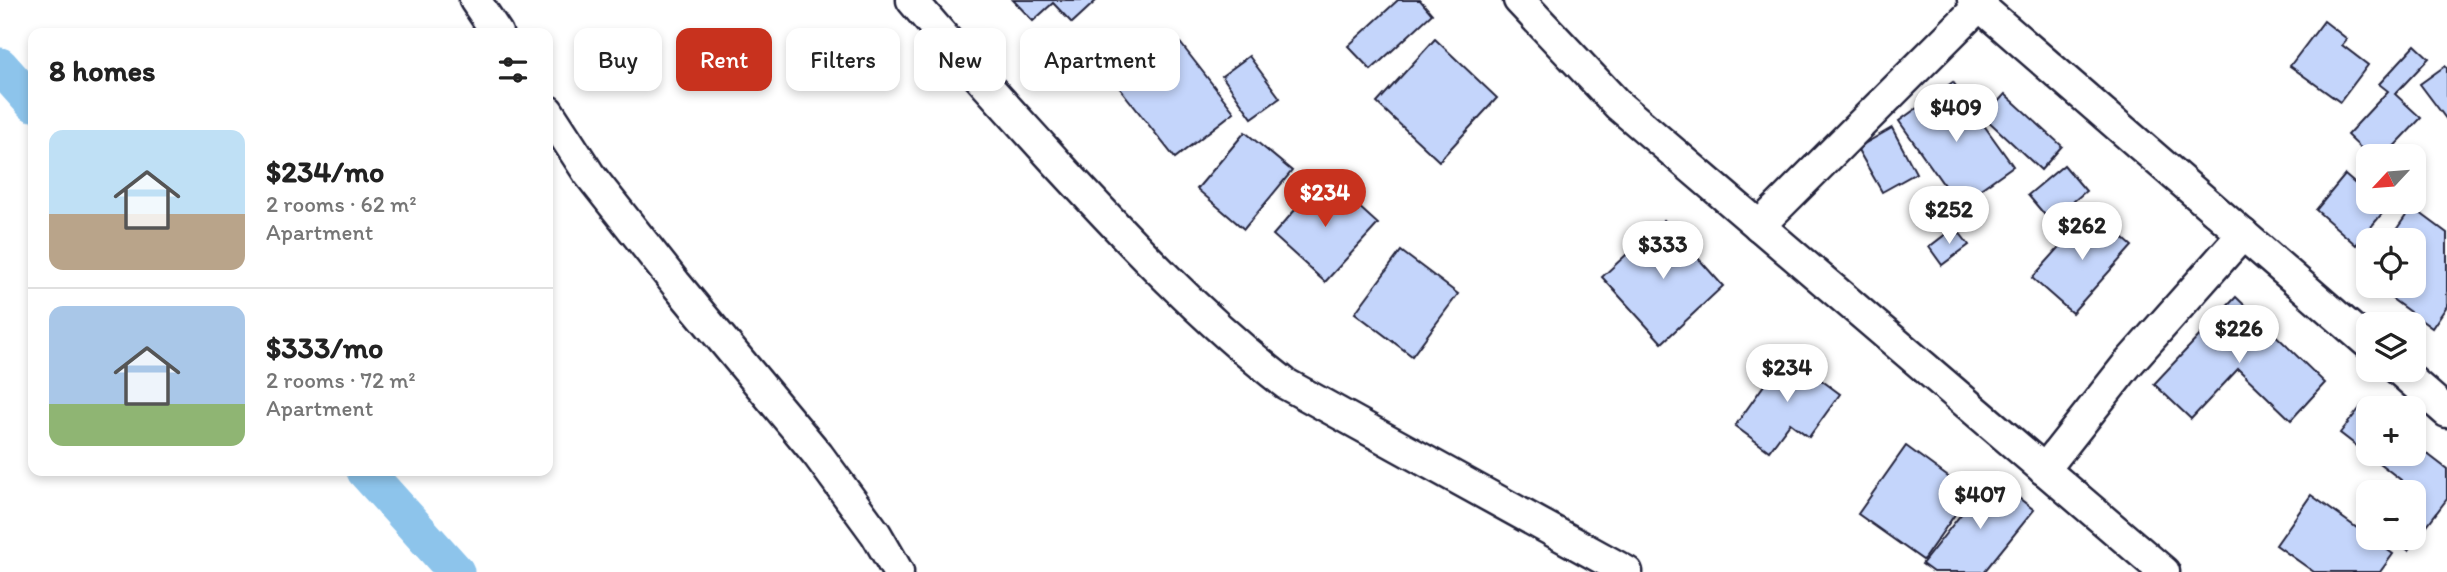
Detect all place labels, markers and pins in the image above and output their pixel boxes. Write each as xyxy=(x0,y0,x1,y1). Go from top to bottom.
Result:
pin: $409 xyxy=(1915,85,1997,144)
pin: $234 xyxy=(1284,170,1366,229)
pin: $252 xyxy=(1908,187,1990,246)
pin: $262 xyxy=(2041,202,2123,262)
pin: $333 xyxy=(1622,222,1704,281)
pin: $226 xyxy=(2198,306,2280,365)
pin: $234 xyxy=(1746,344,1828,404)
pin: $407 xyxy=(1939,472,2021,531)

